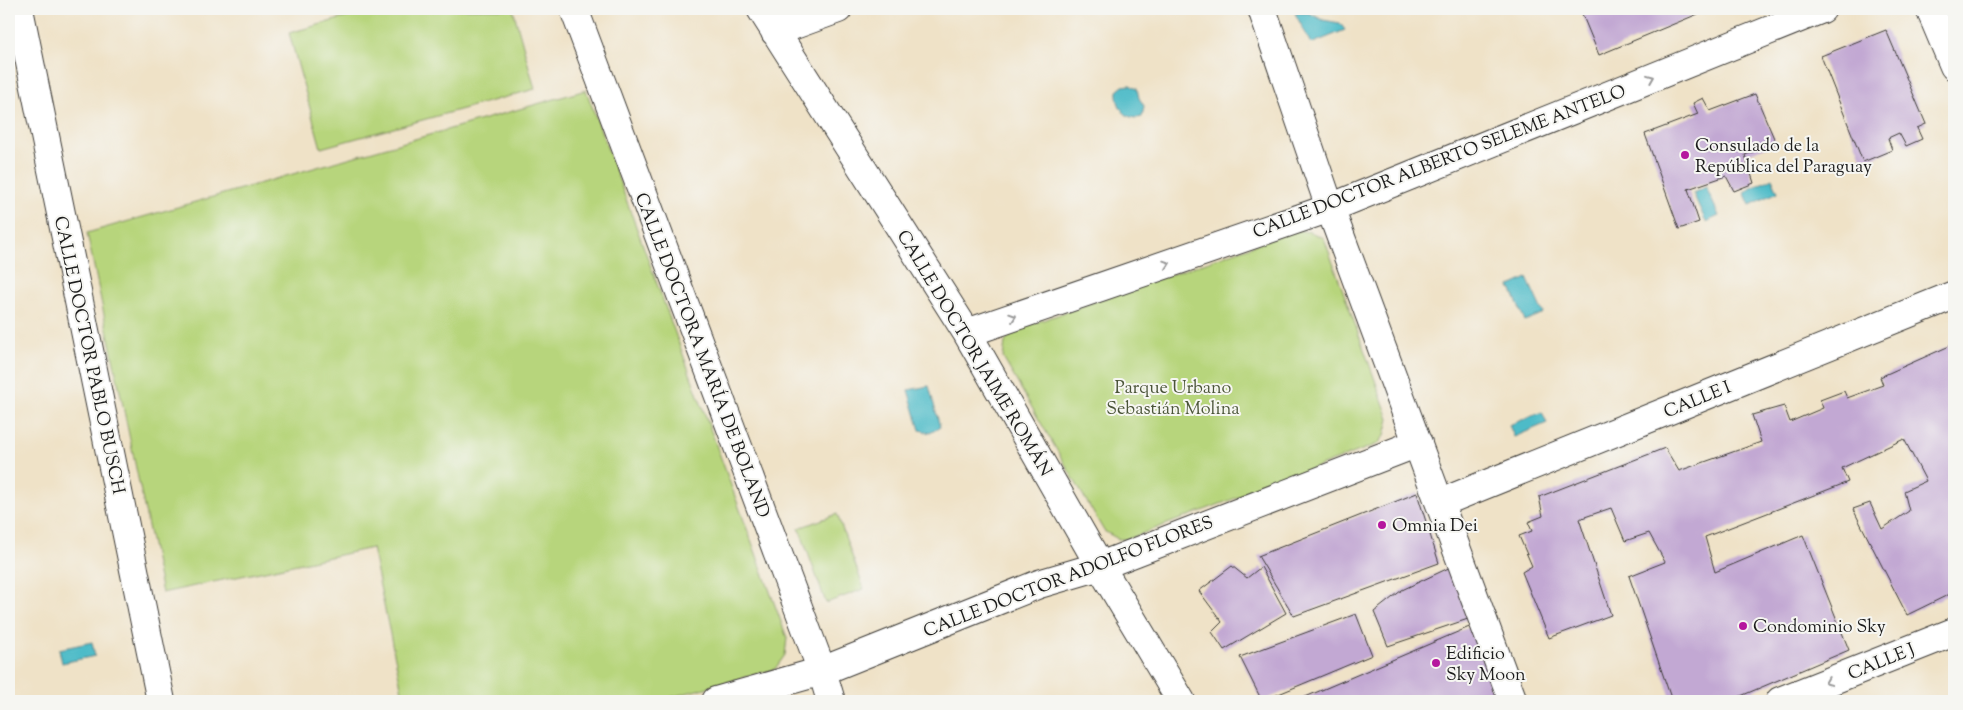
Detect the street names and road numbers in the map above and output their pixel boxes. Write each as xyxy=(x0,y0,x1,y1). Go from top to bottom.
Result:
street label: CALLE DOCTOR ALBERTO SELEME ANTELO xyxy=(1249,79,1630,246)
street label: CALLE DOCTORA MARÍA DE BOLAND xyxy=(627,189,775,522)
street label: CALLE DOCTOR PABLO BUSCH xyxy=(46,214,130,497)
street label: CALLE DOCTOR JAIME ROMÁN xyxy=(889,226,1057,482)
street label: CALLE I xyxy=(1660,376,1735,426)
street label: CALLE DOCTOR ADOLFO FLORES xyxy=(920,510,1217,645)
street label: CALLE J xyxy=(1844,638,1919,688)

